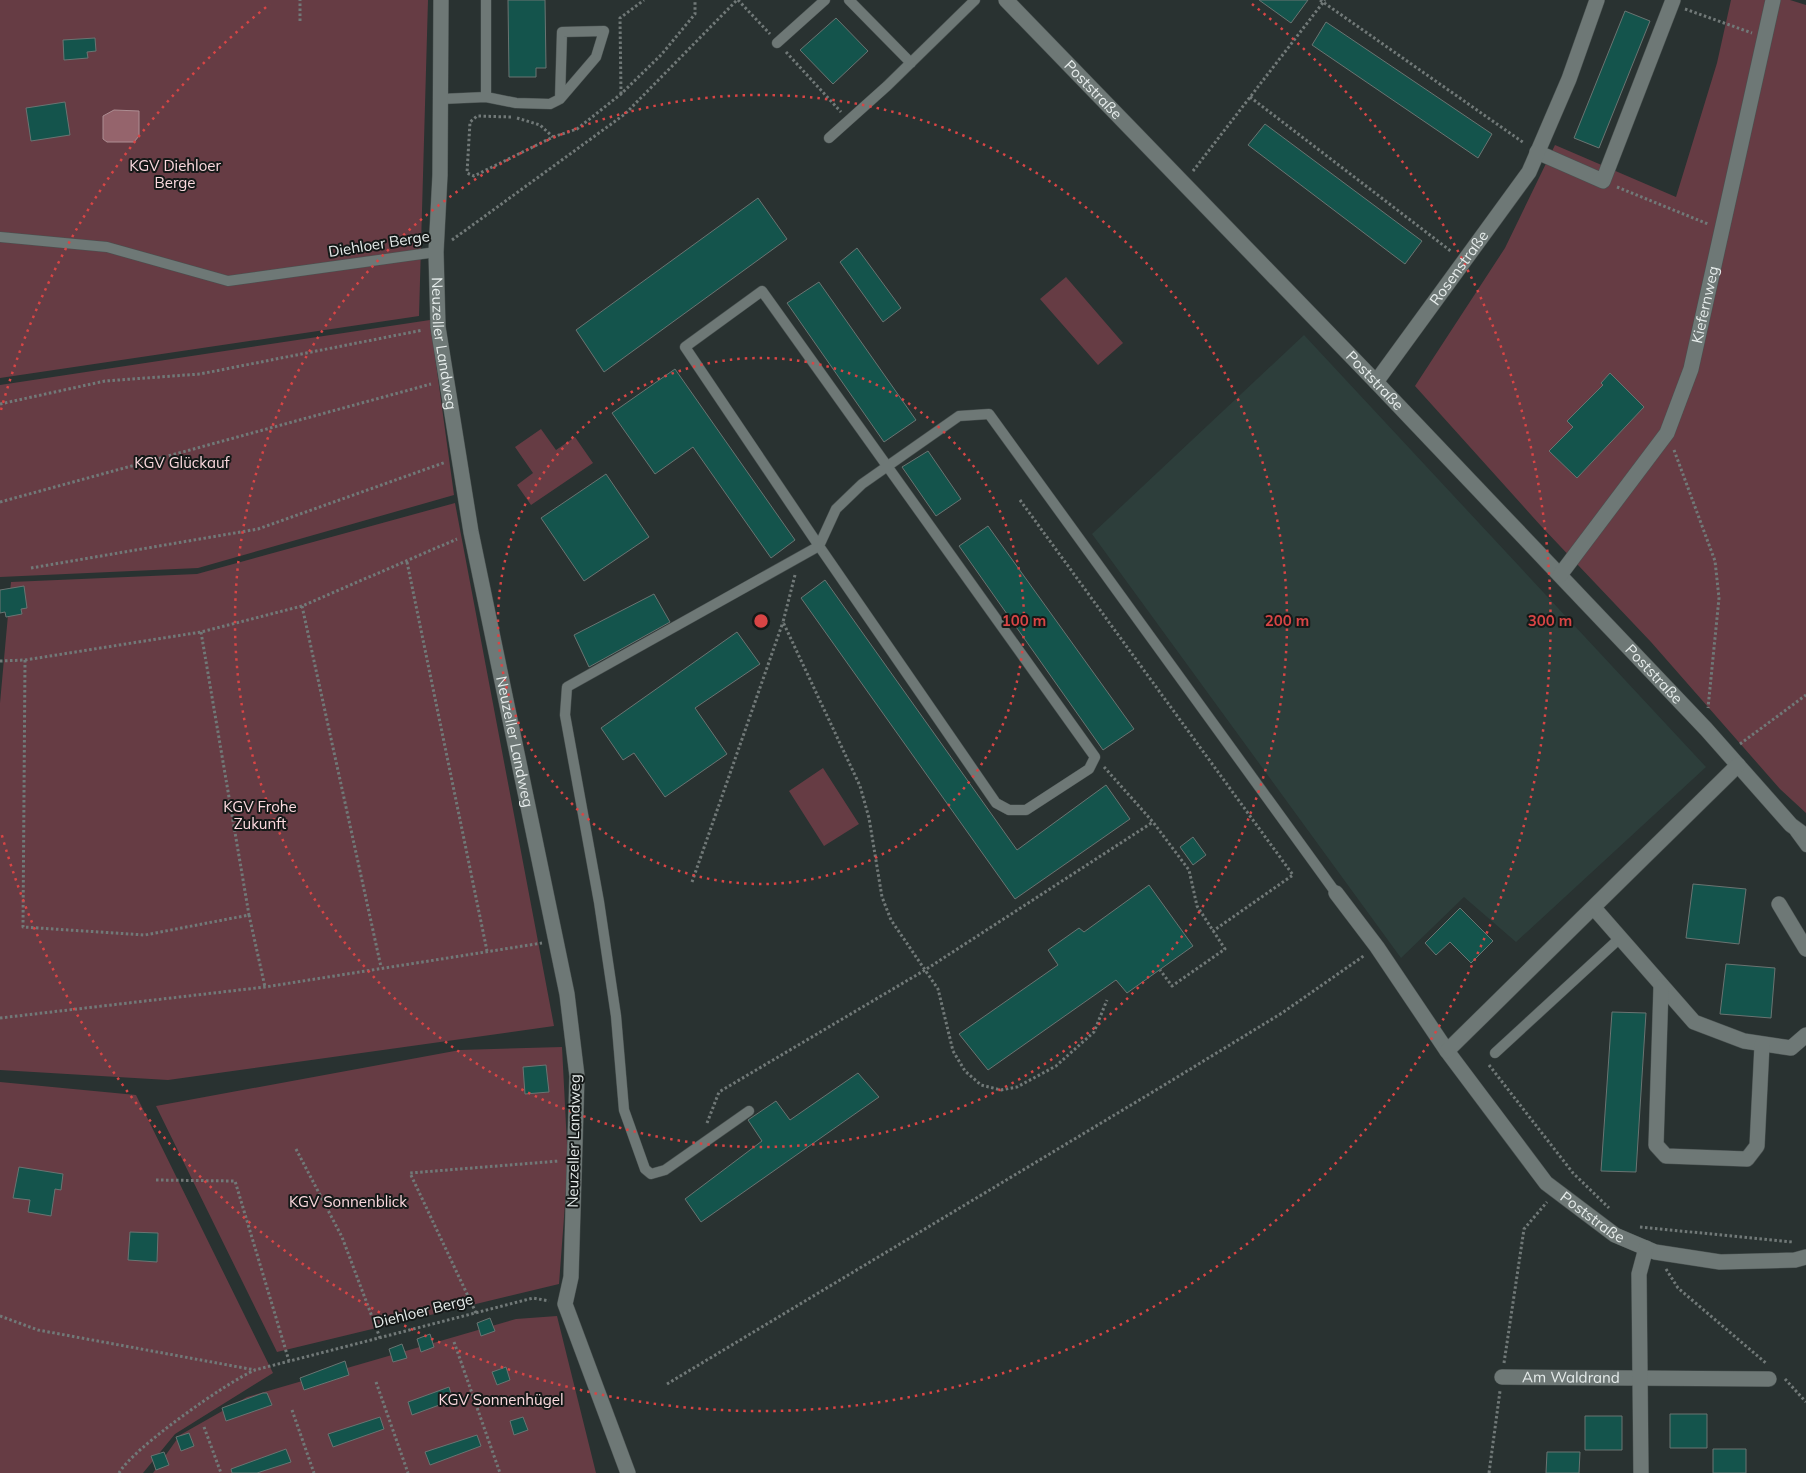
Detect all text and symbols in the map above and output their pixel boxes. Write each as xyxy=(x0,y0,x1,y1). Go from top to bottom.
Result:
street label: Poststraße xyxy=(1060,56,1126,123)
park label: KGV Diehloer Berge xyxy=(129,156,221,192)
street label: Diehloer Berge xyxy=(327,226,431,261)
street label: Rosenstraße xyxy=(1425,227,1492,309)
street label: Kiefernweg xyxy=(1687,264,1723,345)
street label: Neuzeller Landweg xyxy=(428,277,461,411)
street label: Poststraße xyxy=(1342,347,1408,414)
park label: KGV Glückauf xyxy=(134,453,231,472)
text: 100 m xyxy=(1002,611,1046,630)
text: 200 m xyxy=(1265,611,1309,630)
text: 300 m xyxy=(1528,611,1572,630)
centre of rings xyxy=(752,612,770,630)
street label: Poststraße xyxy=(1621,640,1687,708)
street label: Neuzeller Landweg xyxy=(492,674,538,809)
park label: KGV Frohe Zukunft xyxy=(223,797,297,833)
street label: Neuzeller Landweg xyxy=(563,1074,584,1208)
street label: Poststraße xyxy=(1557,1187,1627,1247)
park label: KGV Sonnenblick xyxy=(289,1192,407,1211)
street label: Diehloer Berge xyxy=(371,1289,475,1332)
street label: Am Waldrand xyxy=(1522,1367,1620,1387)
park label: KGV Sonnenhügel xyxy=(439,1390,563,1409)

